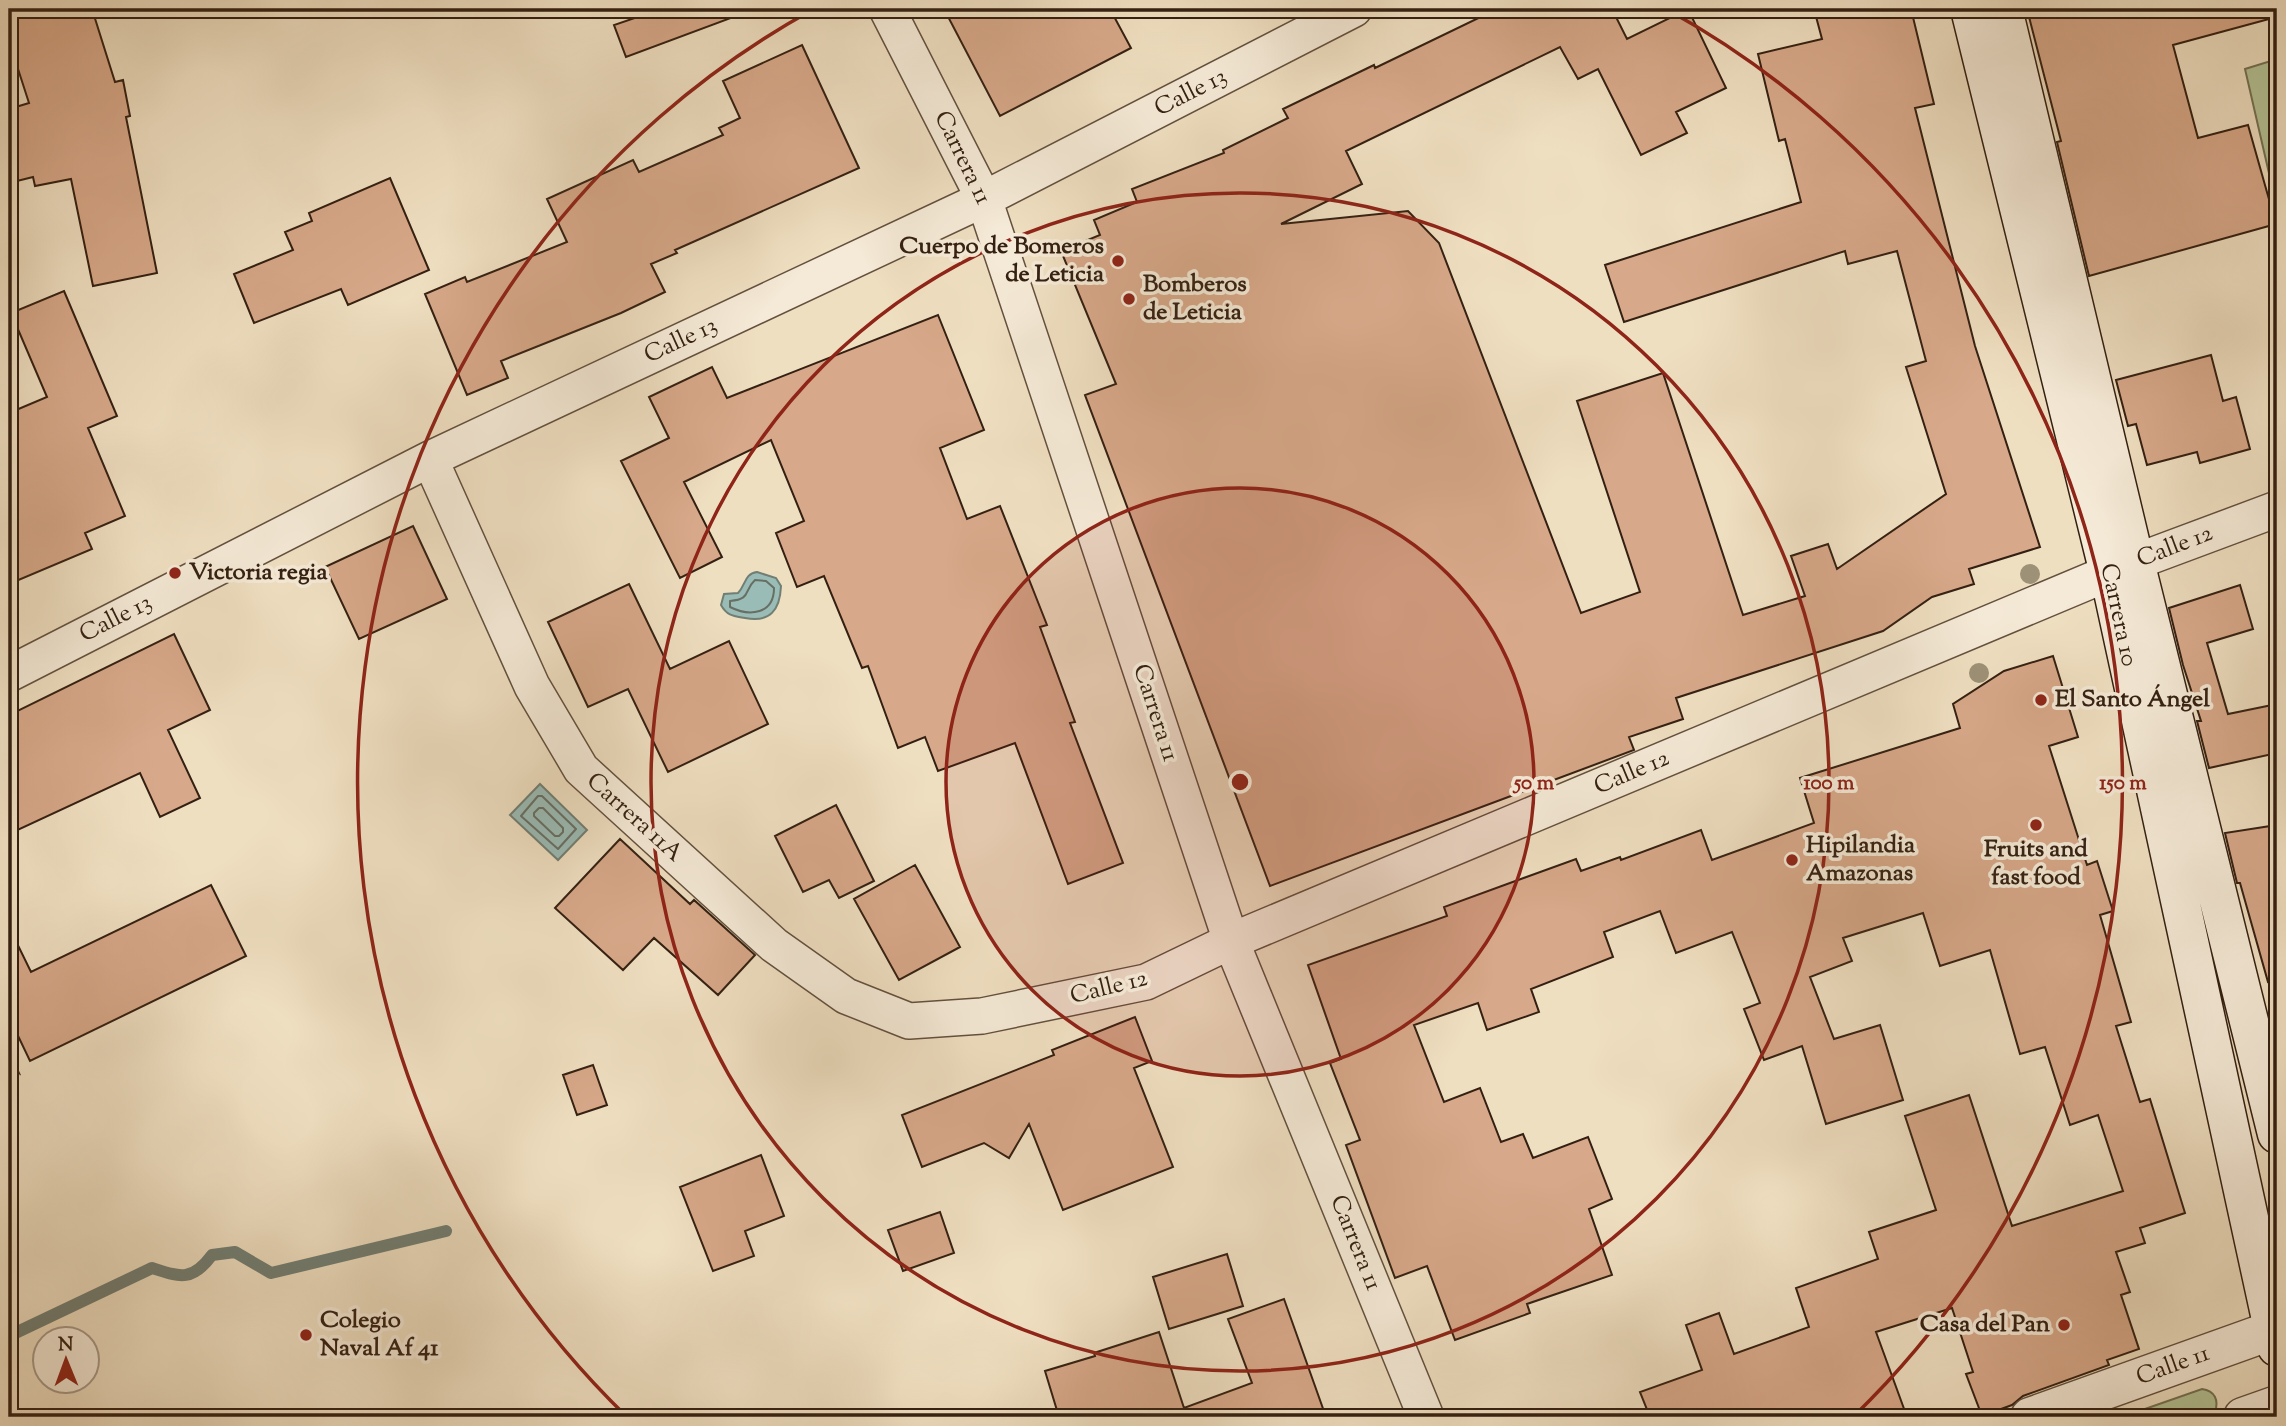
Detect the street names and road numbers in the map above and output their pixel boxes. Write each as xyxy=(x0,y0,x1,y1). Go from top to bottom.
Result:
street label: Calle 13 xyxy=(1149,60,1233,126)
street label: Carrera 11 xyxy=(925,105,999,211)
street label: Calle 13 xyxy=(639,309,723,373)
street label: Calle 12 xyxy=(2132,517,2218,577)
street label: Carrera 10 xyxy=(2090,560,2146,670)
street label: Calle 13 xyxy=(74,586,158,652)
street label: Carrera 11 xyxy=(1123,660,1187,766)
street label: Calle 12 xyxy=(1589,742,1675,804)
street label: Carrera 11A xyxy=(578,765,690,871)
street label: Calle 12 xyxy=(1067,962,1151,1014)
street label: Carrera 11 xyxy=(1320,1190,1390,1296)
street label: Calle 11 xyxy=(2132,1337,2214,1395)

